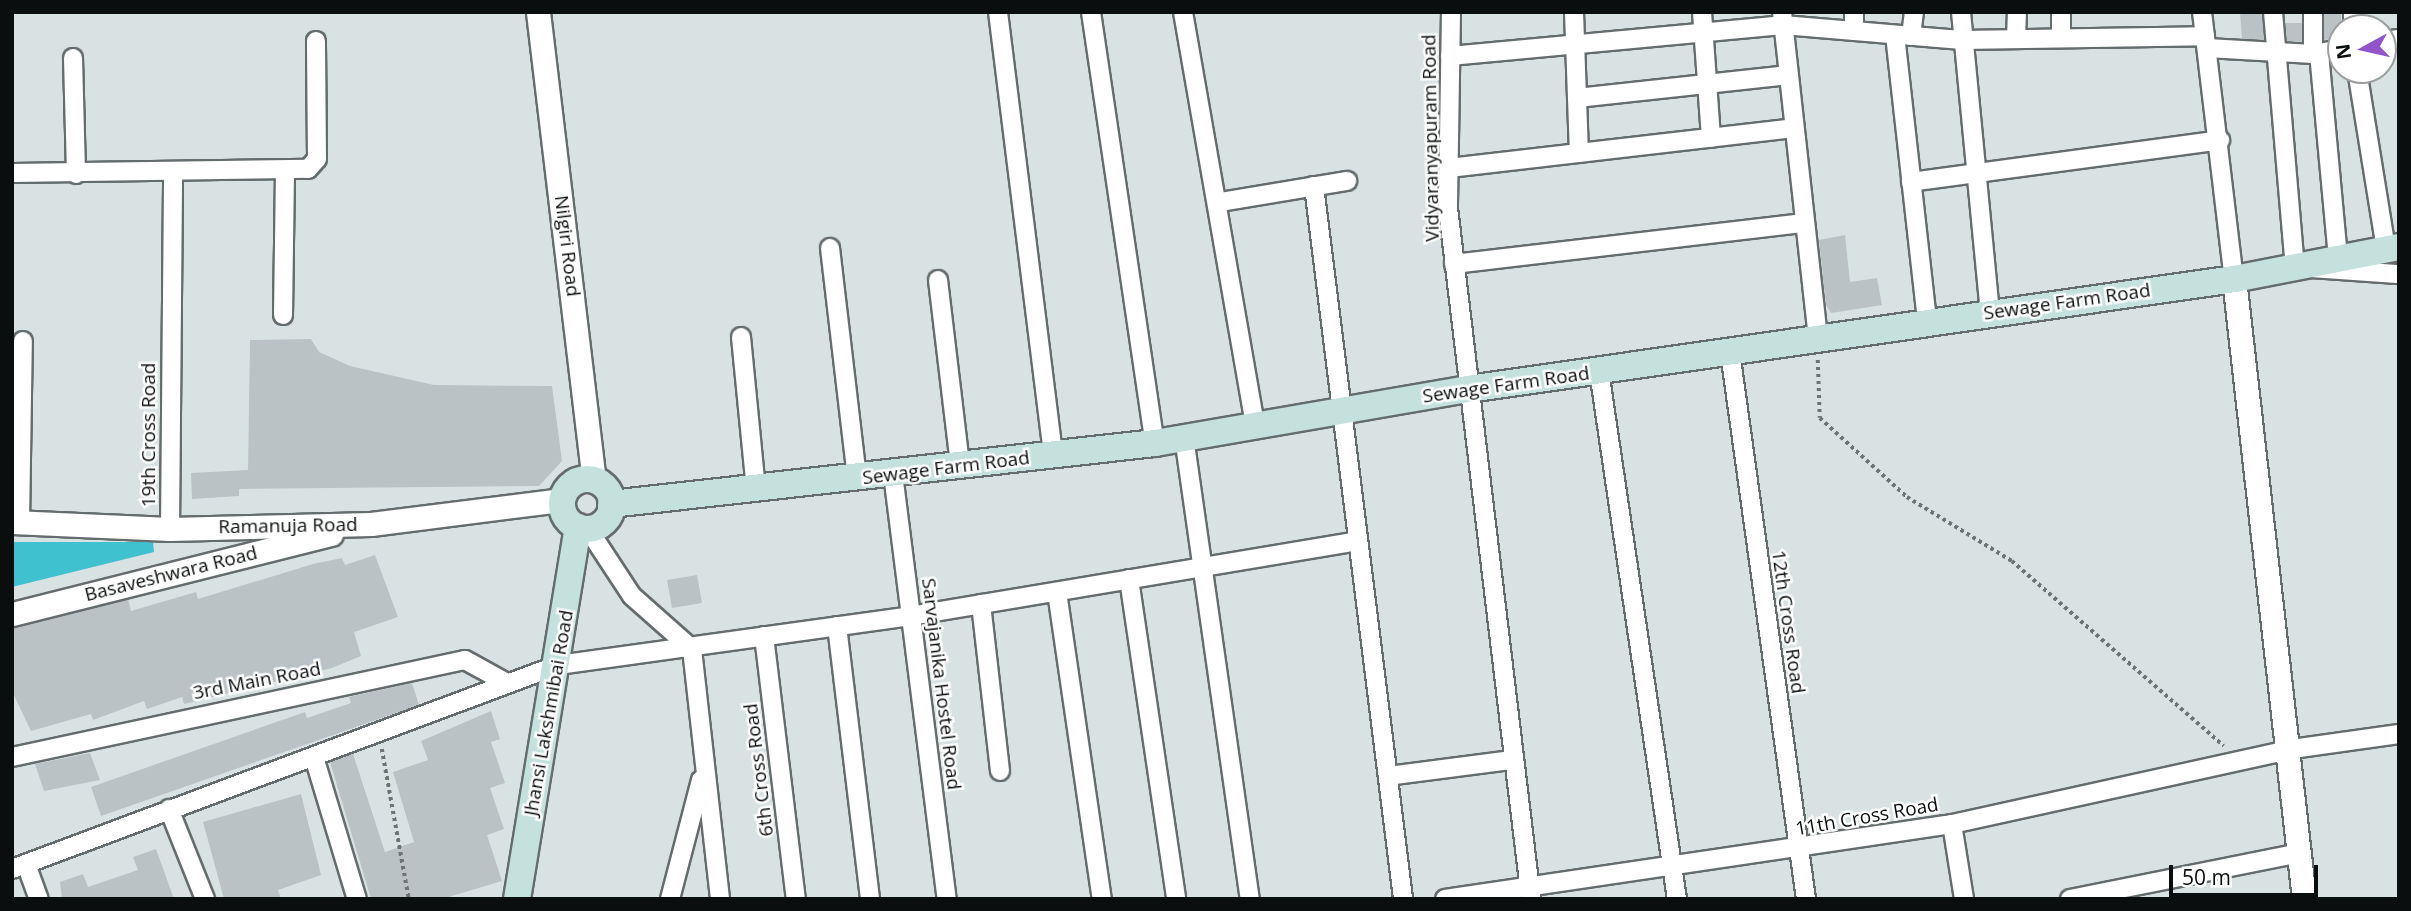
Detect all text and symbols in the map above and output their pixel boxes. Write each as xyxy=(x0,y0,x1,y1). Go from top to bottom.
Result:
north arrow xyxy=(2327,14,2397,84)
street label: Vidyaranyapuram Road xyxy=(1418,34,1444,242)
text: N xyxy=(2329,42,2357,61)
street label: Nilgiri Road xyxy=(549,194,585,298)
street label: Sewage Farm Road xyxy=(1982,279,2152,325)
street label: Sewage Farm Road xyxy=(1421,362,1591,408)
street label: 19th Cross Road xyxy=(138,363,160,507)
street label: Sewage Farm Road xyxy=(861,446,1031,490)
street label: Ramanuja Road xyxy=(218,513,358,539)
street label: Basaveshwara Road xyxy=(82,542,260,606)
street label: 12th Cross Road xyxy=(1767,549,1809,695)
street label: Sarvajanika Hostel Road xyxy=(917,577,965,791)
street label: Jhansi Lakshmibai Road xyxy=(520,608,578,818)
street label: 3rd Main Road xyxy=(191,657,323,705)
street label: 6th Cross Road xyxy=(740,702,778,838)
street label: 11th Cross Road xyxy=(1794,793,1940,841)
scale bar xyxy=(2173,852,2322,896)
text: 50 m xyxy=(2182,863,2231,891)

